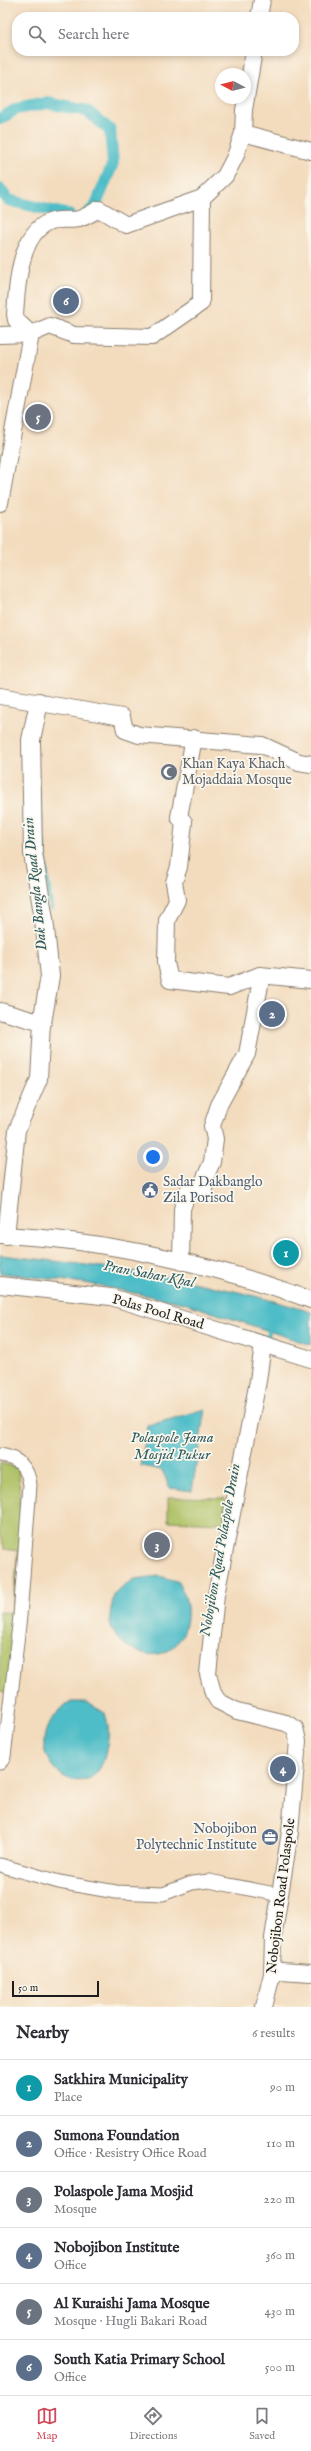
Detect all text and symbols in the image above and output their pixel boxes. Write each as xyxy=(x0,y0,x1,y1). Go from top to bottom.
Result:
search box xyxy=(12,12,299,56)
icon: search xyxy=(26,23,48,45)
text: Search here xyxy=(58,25,129,44)
north arrow xyxy=(215,68,251,104)
pin: 6 xyxy=(53,286,79,316)
pin: 5 xyxy=(25,402,51,432)
place label: Khan Kaya Khach Mojaddaia Mosque xyxy=(182,755,292,789)
mosque icon: Khan Kaya Khach Mojaddaia Mosque xyxy=(159,762,179,782)
water label: Dak Bangla Road Drain xyxy=(19,816,52,952)
pin: 2 xyxy=(259,999,285,1029)
your location xyxy=(143,1147,163,1167)
place label: Sadar Dakbanglo Zila Porisod xyxy=(163,1173,263,1207)
public building icon: Sadar Dakbanglo Zila Porisod xyxy=(140,1180,160,1200)
pin: 1 xyxy=(273,1238,299,1268)
water label: Pran Sahar Khal xyxy=(102,1256,198,1292)
street label: Polas Pool Road xyxy=(110,1290,206,1334)
water label: Polaspole Jama Mosjid Pukur xyxy=(130,1428,214,1464)
water label: Nobojibon Road Polaspole Drain xyxy=(195,1462,245,1638)
pin: 3 xyxy=(144,1530,170,1560)
pin: 4 xyxy=(270,1754,296,1784)
street label: Nobojibon Road Polaspole xyxy=(263,1816,300,1975)
place label: Nobojibon Polytechnic Institute xyxy=(136,1820,258,1854)
office icon: Nobojibon Polytechnic Institute xyxy=(260,1827,280,1847)
scale bar xyxy=(12,1979,99,1998)
text: 50 m xyxy=(18,1981,38,1995)
text: Nearby xyxy=(16,2023,69,2044)
text: 6 results xyxy=(252,2025,295,2042)
text: Satkhira Municipality xyxy=(54,2070,188,2089)
text: 1 xyxy=(27,2079,31,2096)
text: 90 m xyxy=(270,2079,295,2096)
text: Place xyxy=(54,2089,82,2106)
text: Sumona Foundation xyxy=(54,2126,180,2145)
text: 2 xyxy=(26,2135,32,2152)
text: 110 m xyxy=(266,2135,295,2152)
text: Office · Resistry Office Road xyxy=(54,2145,207,2162)
text: Polaspole Jama Mosjid xyxy=(54,2182,193,2201)
text: 3 xyxy=(27,2191,31,2208)
text: 220 m xyxy=(264,2191,295,2208)
text: Mosque xyxy=(54,2201,97,2218)
text: Nobojibon Institute xyxy=(54,2238,179,2257)
text: 4 xyxy=(26,2247,32,2264)
text: 360 m xyxy=(265,2247,295,2264)
text: Office xyxy=(54,2257,86,2274)
text: Al Kuraishi Jama Mosque xyxy=(54,2294,210,2313)
text: 5 xyxy=(27,2303,31,2320)
text: 430 m xyxy=(265,2303,295,2320)
text: Mosque · Hugli Bakari Road xyxy=(54,2313,207,2330)
text: South Katia Primary School xyxy=(54,2350,225,2369)
text: 6 xyxy=(26,2359,32,2376)
text: 500 m xyxy=(265,2359,295,2376)
text: Office xyxy=(54,2369,86,2386)
tab: Map xyxy=(36,2405,58,2443)
tab: Directions xyxy=(130,2405,177,2443)
tab: Saved xyxy=(249,2405,275,2443)

